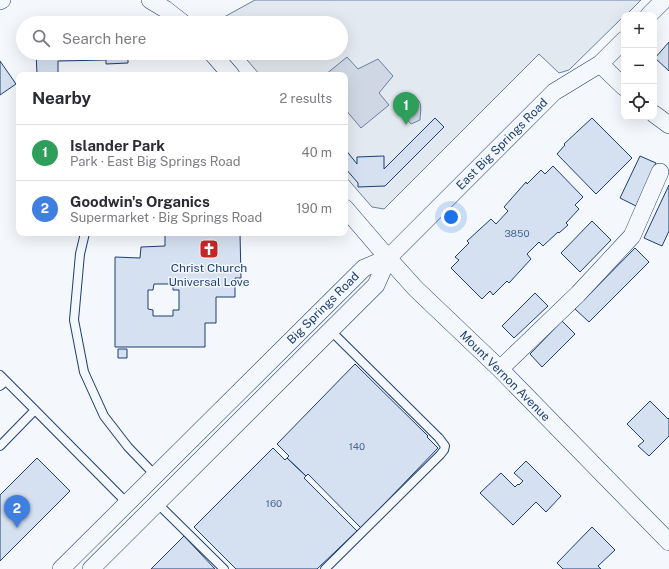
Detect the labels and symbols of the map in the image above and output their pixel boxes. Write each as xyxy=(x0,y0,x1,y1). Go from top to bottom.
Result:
pin: 1 xyxy=(393,92,419,125)
street label: East Big Springs Road xyxy=(453,95,551,193)
your location xyxy=(441,207,461,227)
house number: 3850 xyxy=(504,227,530,239)
church icon: Christ Church Universal Love xyxy=(198,238,220,260)
place label: Christ Church Universal Love xyxy=(168,261,250,289)
street label: Big Springs Road xyxy=(284,269,362,347)
street label: Mount Vernon Avenue xyxy=(457,328,553,424)
house number: 140 xyxy=(349,440,365,452)
pin: 2 xyxy=(4,495,30,528)
house number: 160 xyxy=(266,497,282,509)

